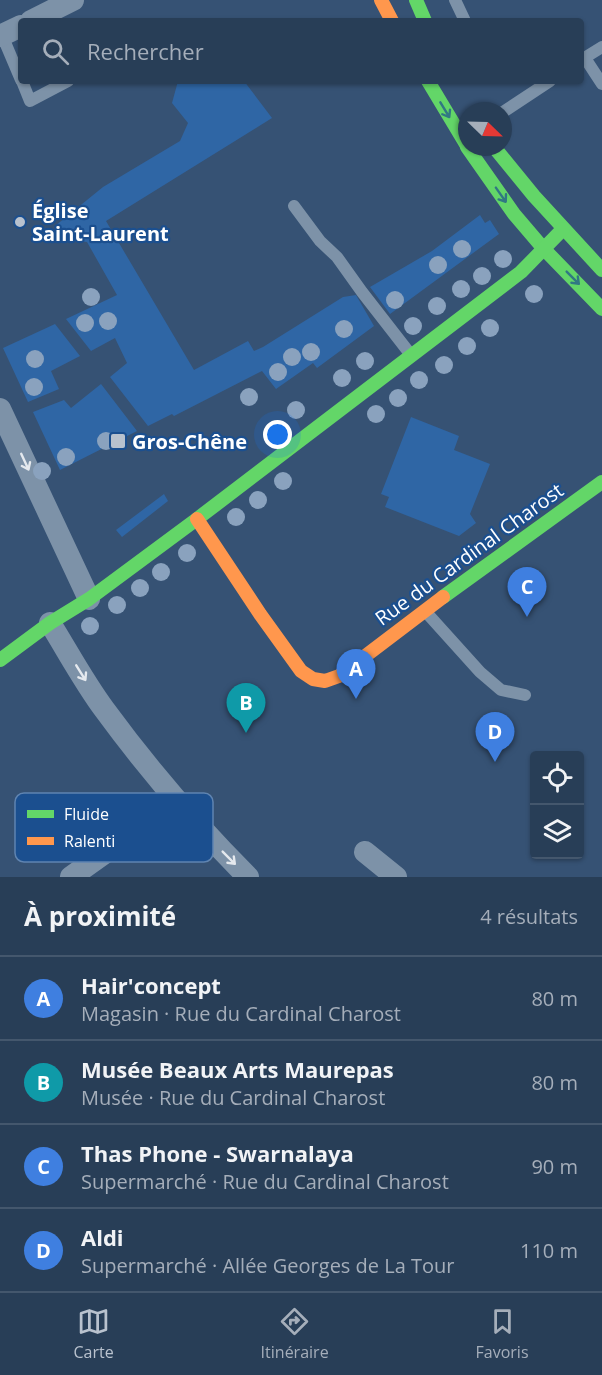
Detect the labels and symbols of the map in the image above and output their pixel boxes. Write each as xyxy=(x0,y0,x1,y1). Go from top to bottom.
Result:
one-way arrow xyxy=(439,101,451,118)
north arrow xyxy=(458,102,512,156)
one-way arrow xyxy=(494,187,507,204)
place label: Église Saint-Laurent xyxy=(32,197,169,247)
marker: Église Saint-Laurent xyxy=(13,215,27,229)
one-way arrow xyxy=(566,271,580,286)
your location xyxy=(263,420,292,449)
place label: Gros-Chêne xyxy=(132,428,247,455)
marker: Gros-Chêne xyxy=(109,432,127,450)
one-way arrow xyxy=(19,452,31,470)
street label: Rue du Cardinal Charost xyxy=(370,478,568,630)
pin: C xyxy=(508,568,546,617)
pin: A xyxy=(336,650,376,699)
one-way arrow xyxy=(76,664,88,681)
pin: B xyxy=(226,684,266,733)
pin: D xyxy=(476,712,514,762)
legend xyxy=(15,793,213,862)
text: Fluide xyxy=(64,803,109,825)
text: Ralenti xyxy=(64,830,115,852)
one-way arrow xyxy=(221,850,236,865)

